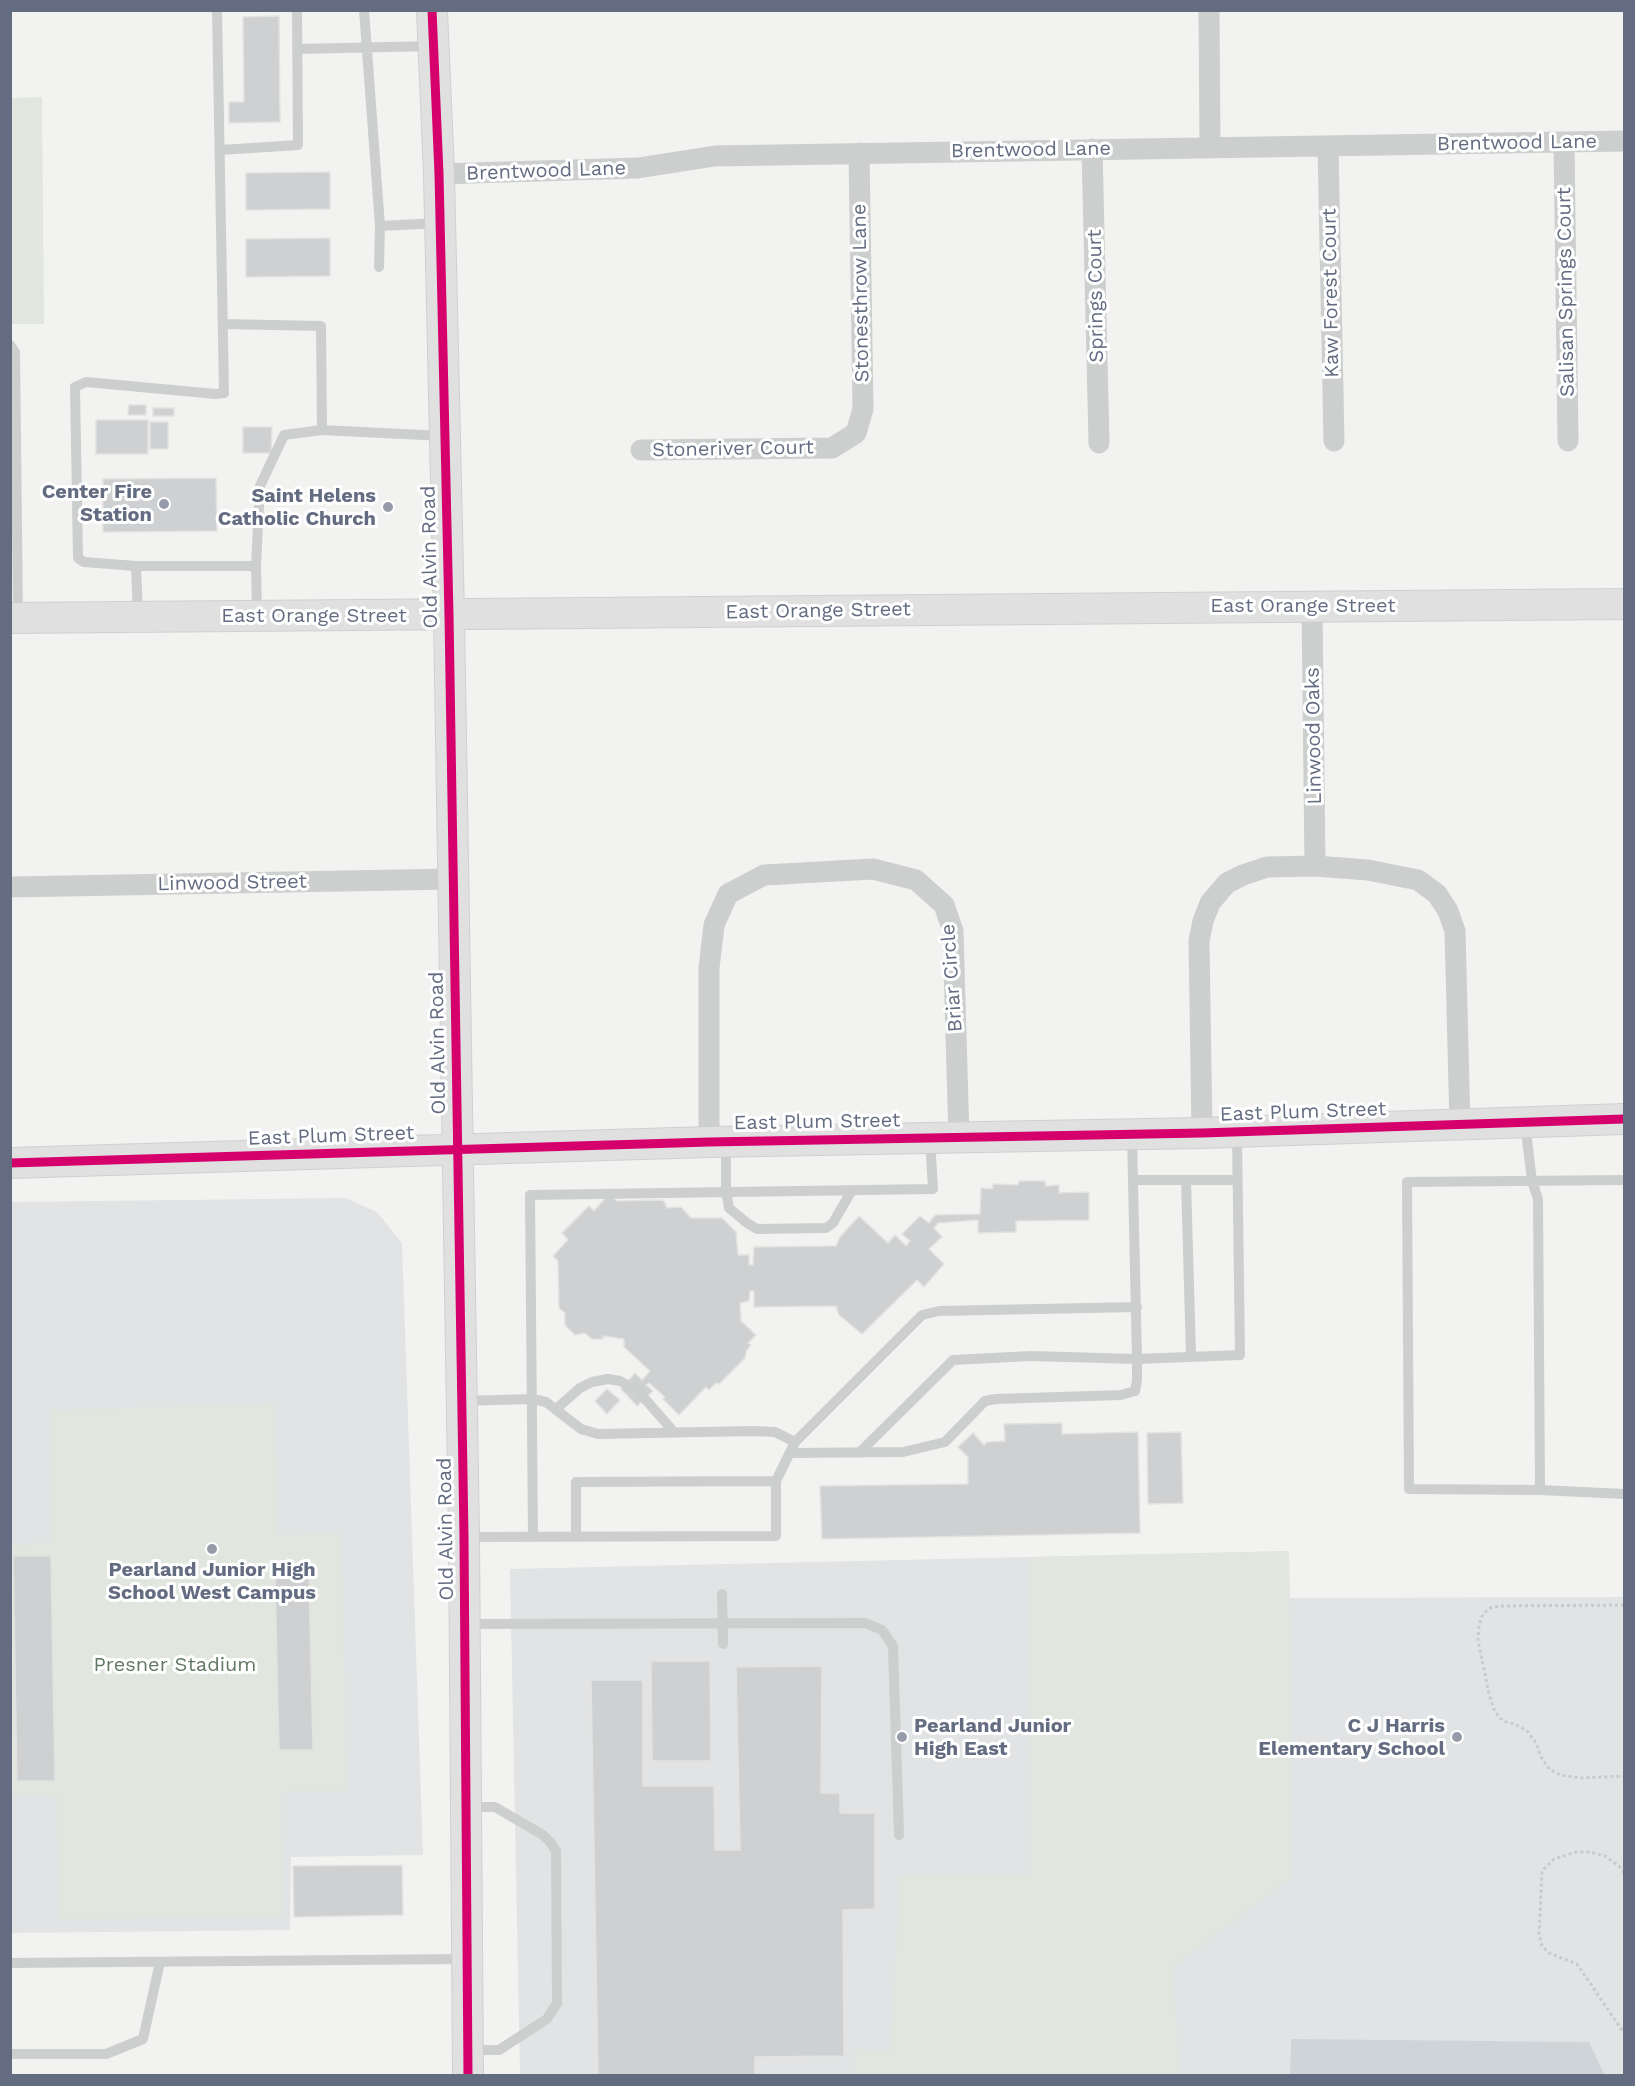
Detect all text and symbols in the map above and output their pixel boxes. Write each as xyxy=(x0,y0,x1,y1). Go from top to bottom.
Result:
street label: Brentwood Lane xyxy=(1437,130,1597,156)
street label: Brentwood Lane xyxy=(951,137,1111,163)
street label: Brentwood Lane xyxy=(466,156,626,186)
street label: Salisan Springs Court xyxy=(1552,187,1580,397)
street label: Stonesthrow Lane xyxy=(847,203,875,383)
street label: Kaw Forest Court xyxy=(1318,208,1344,378)
street label: Springs Court xyxy=(1083,229,1109,363)
street label: Stoneriver Court xyxy=(652,436,814,462)
place label: Center Fire Station xyxy=(42,480,152,527)
place label: Saint Helens Catholic Church xyxy=(218,484,376,531)
street label: Old Alvin Road xyxy=(417,485,443,629)
marker: Center Fire Station xyxy=(157,497,171,511)
marker: Saint Helens Catholic Church xyxy=(381,500,395,514)
street label: East Orange Street xyxy=(1210,594,1396,618)
street label: East Orange Street xyxy=(725,597,911,625)
street label: East Orange Street xyxy=(221,604,407,628)
street label: Linwood Oaks xyxy=(1301,667,1327,805)
street label: Linwood Street xyxy=(157,870,307,896)
street label: Briar Circle xyxy=(936,923,968,1033)
street label: Old Alvin Road xyxy=(425,971,451,1115)
street label: East Plum Street xyxy=(1219,1097,1387,1127)
street label: East Plum Street xyxy=(734,1109,900,1135)
street label: East Plum Street xyxy=(247,1121,415,1151)
street label: Old Alvin Road xyxy=(433,1457,459,1601)
marker: Pearland Junior High School West Campus xyxy=(205,1542,219,1556)
place label: Pearland Junior High School West Campus xyxy=(108,1558,316,1605)
park label: Presner Stadium xyxy=(94,1653,256,1677)
place label: Pearland Junior High East xyxy=(914,1714,1071,1761)
place label: C J Harris Elementary School xyxy=(1258,1714,1445,1761)
marker: Pearland Junior High East xyxy=(895,1730,909,1744)
marker: C J Harris Elementary School xyxy=(1450,1730,1464,1744)

